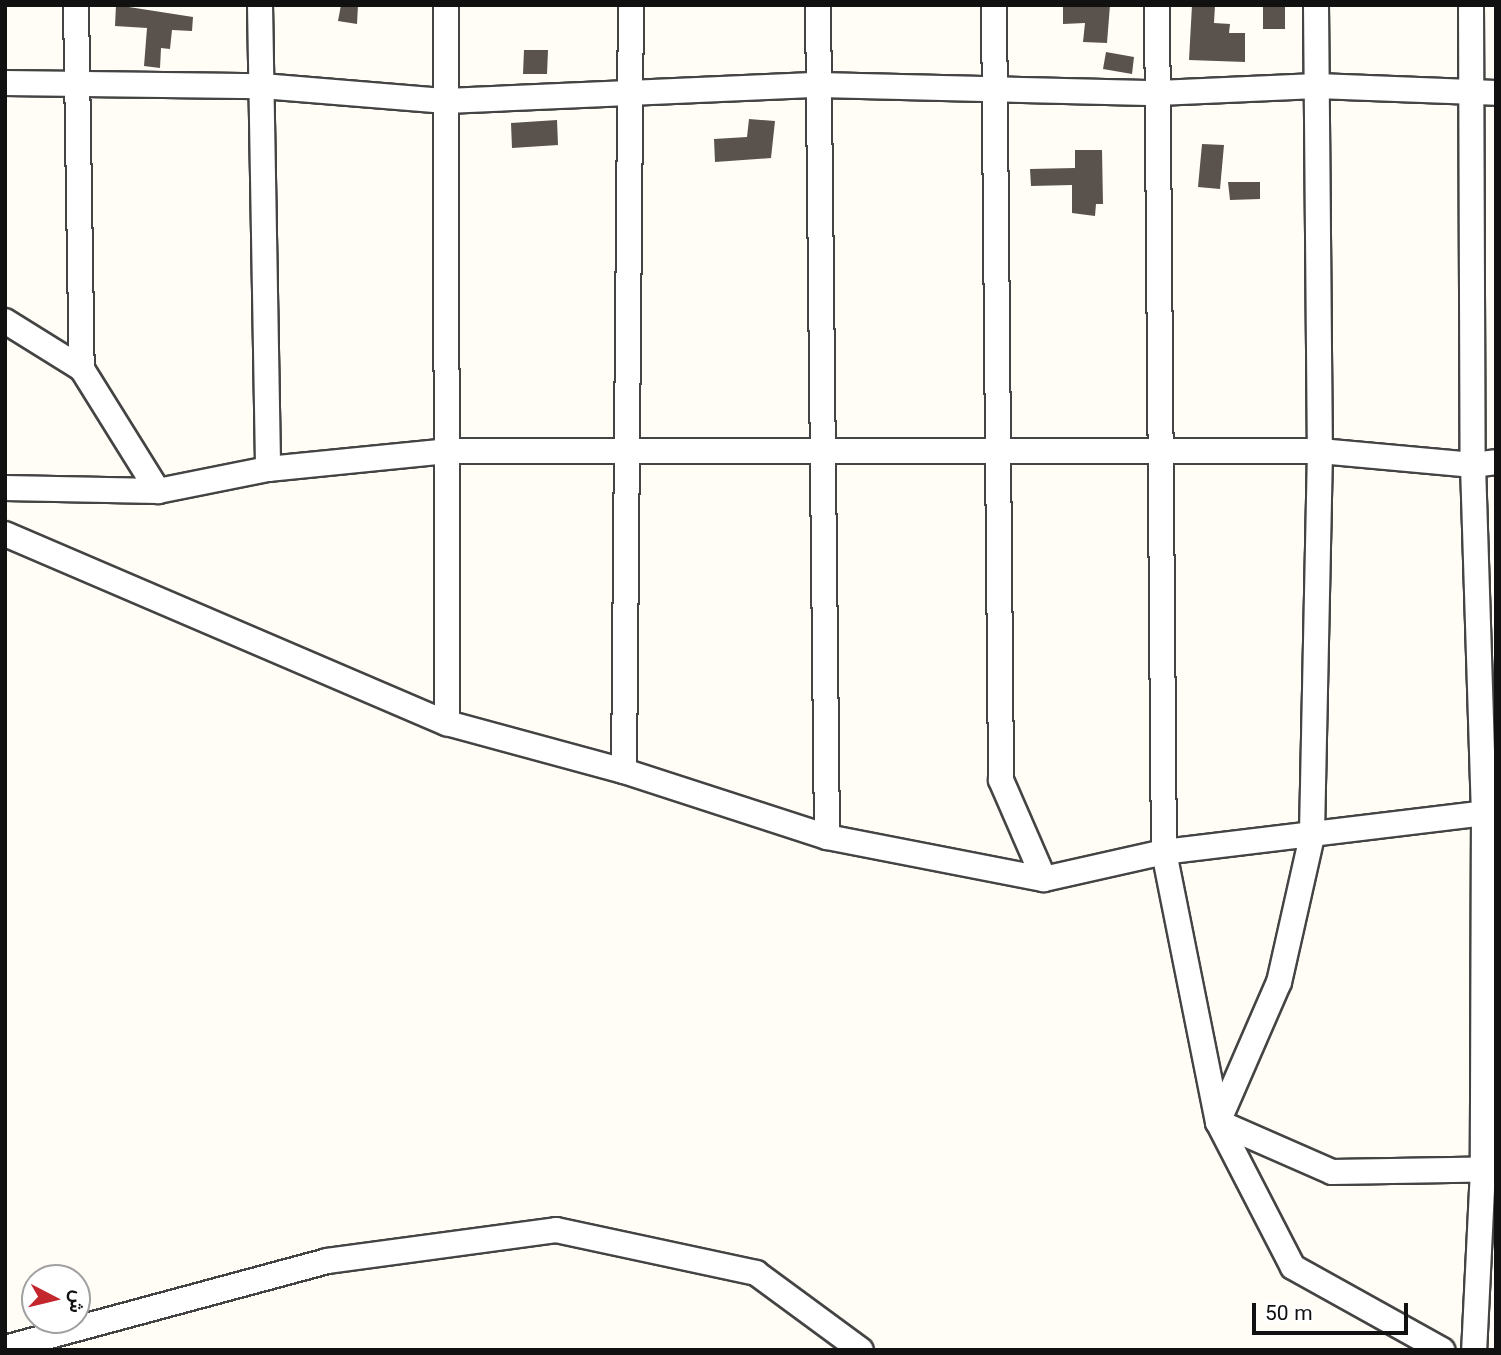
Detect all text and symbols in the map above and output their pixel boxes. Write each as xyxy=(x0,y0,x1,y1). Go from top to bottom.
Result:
north arrow xyxy=(21,1264,91,1334)
text: ش xyxy=(60,1288,91,1314)
scale bar xyxy=(1256,1288,1412,1332)
text: 50 m xyxy=(1265,1298,1313,1331)

